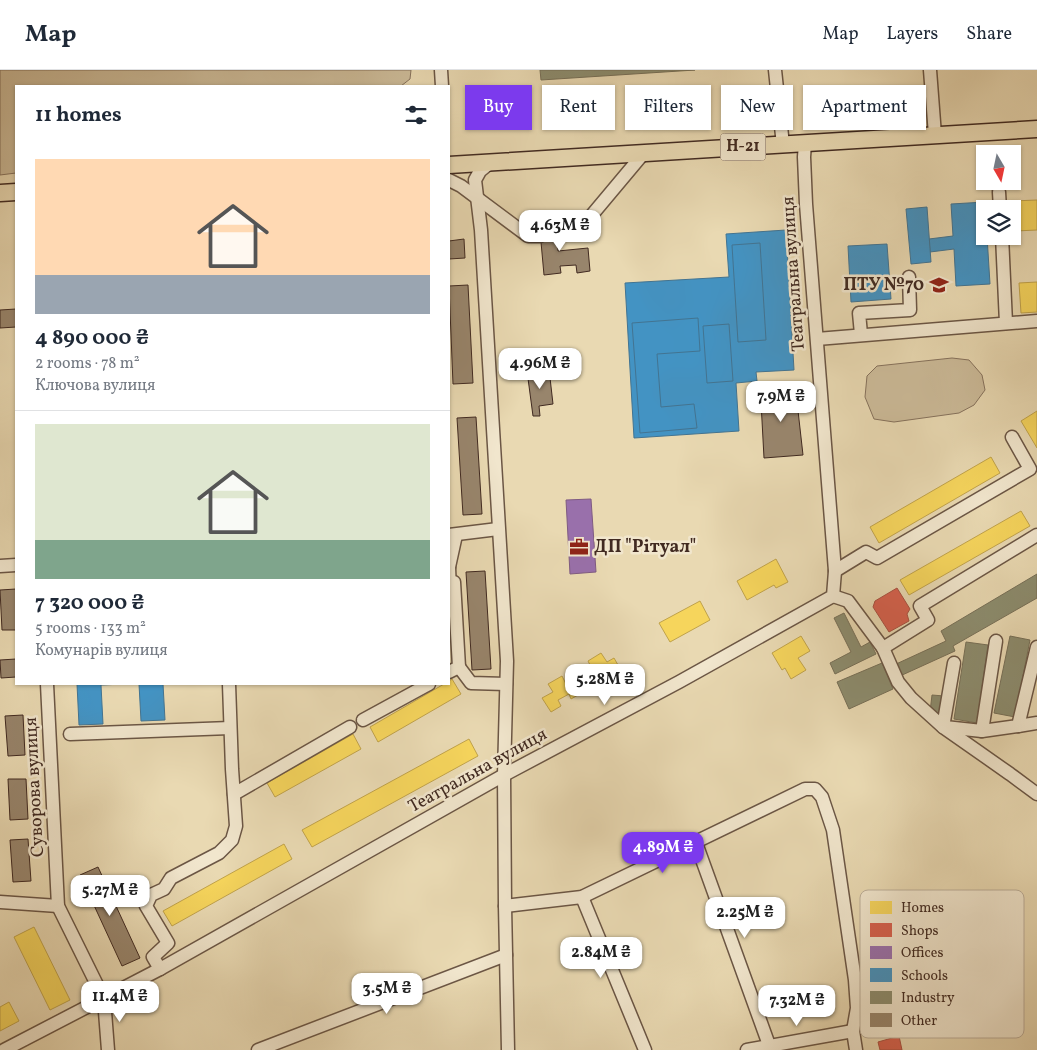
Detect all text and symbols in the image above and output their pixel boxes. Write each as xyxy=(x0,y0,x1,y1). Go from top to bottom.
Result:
text: Map xyxy=(25,18,76,52)
text: Map xyxy=(822,22,858,47)
text: Layers xyxy=(886,22,938,47)
text: Share xyxy=(966,22,1012,47)
chip: Buy xyxy=(465,85,532,130)
chip: Rent xyxy=(542,85,615,130)
chip: Filters xyxy=(625,85,711,130)
chip: New xyxy=(721,85,793,130)
chip: Apartment xyxy=(803,85,926,130)
text: 11 homes xyxy=(35,101,122,130)
icon: filters xyxy=(402,101,430,129)
road number: Н-21 xyxy=(720,134,766,160)
north arrow xyxy=(976,145,1021,190)
map controls xyxy=(976,145,1021,245)
icon: home xyxy=(188,191,278,281)
street label: Театральна вулиця xyxy=(776,196,812,352)
button: layers xyxy=(976,200,1021,245)
pin: 4.63M ₴ xyxy=(514,210,606,252)
text: 4.63M ₴ xyxy=(530,215,590,237)
place label: ПТУ №70 xyxy=(843,273,924,298)
school or university icon: ПТУ №70 xyxy=(928,274,950,296)
text: 4 890 000 ₴ xyxy=(35,324,149,353)
pin: 4.96M ₴ xyxy=(494,348,586,390)
text: 2 rooms · 78 m² xyxy=(35,353,140,375)
text: 4.96M ₴ xyxy=(510,353,570,375)
text: Ключова вулиця xyxy=(35,375,155,397)
pin: 7.9M ₴ xyxy=(740,380,822,423)
text: 7.9M ₴ xyxy=(757,386,805,408)
icon: home xyxy=(188,457,278,547)
place label: ДП "Рітуал" xyxy=(594,535,696,560)
office icon: ДП "Рітуал" xyxy=(568,536,590,558)
text: 7 320 000 ₴ xyxy=(35,589,144,618)
text: 5 rooms · 133 m² xyxy=(35,618,146,640)
text: Комунарів вулиця xyxy=(35,640,168,662)
pin: 5.28M ₴ xyxy=(559,664,651,706)
text: 5.28M ₴ xyxy=(576,669,634,691)
street label: Суворова вулиця xyxy=(19,716,51,858)
street label: Театральна вулиця xyxy=(404,722,552,820)
pin: 4.89M ₴ xyxy=(617,832,709,874)
text: 4.89M ₴ xyxy=(633,837,693,859)
pin: 5.27M ₴ xyxy=(64,874,156,917)
text: 5.27M ₴ xyxy=(82,880,138,902)
legend xyxy=(860,890,1024,1038)
pin: 2.25M ₴ xyxy=(699,896,791,939)
text: Homes xyxy=(901,899,944,918)
text: 2.25M ₴ xyxy=(716,902,774,924)
text: Shops xyxy=(901,922,939,941)
pin: 2.84M ₴ xyxy=(555,936,647,979)
text: 2.84M ₴ xyxy=(571,942,631,964)
text: Offices xyxy=(901,944,943,963)
text: Schools xyxy=(901,967,948,986)
pin: 3.5M ₴ xyxy=(346,972,428,1015)
text: 3.5M ₴ xyxy=(363,978,411,1000)
pin: 11.4M ₴ xyxy=(74,980,166,1023)
pin: 7.32M ₴ xyxy=(751,984,843,1027)
text: 11.4M ₴ xyxy=(92,986,148,1008)
text: Industry xyxy=(901,989,955,1008)
text: 7.32M ₴ xyxy=(769,990,825,1012)
text: Other xyxy=(901,1012,937,1031)

